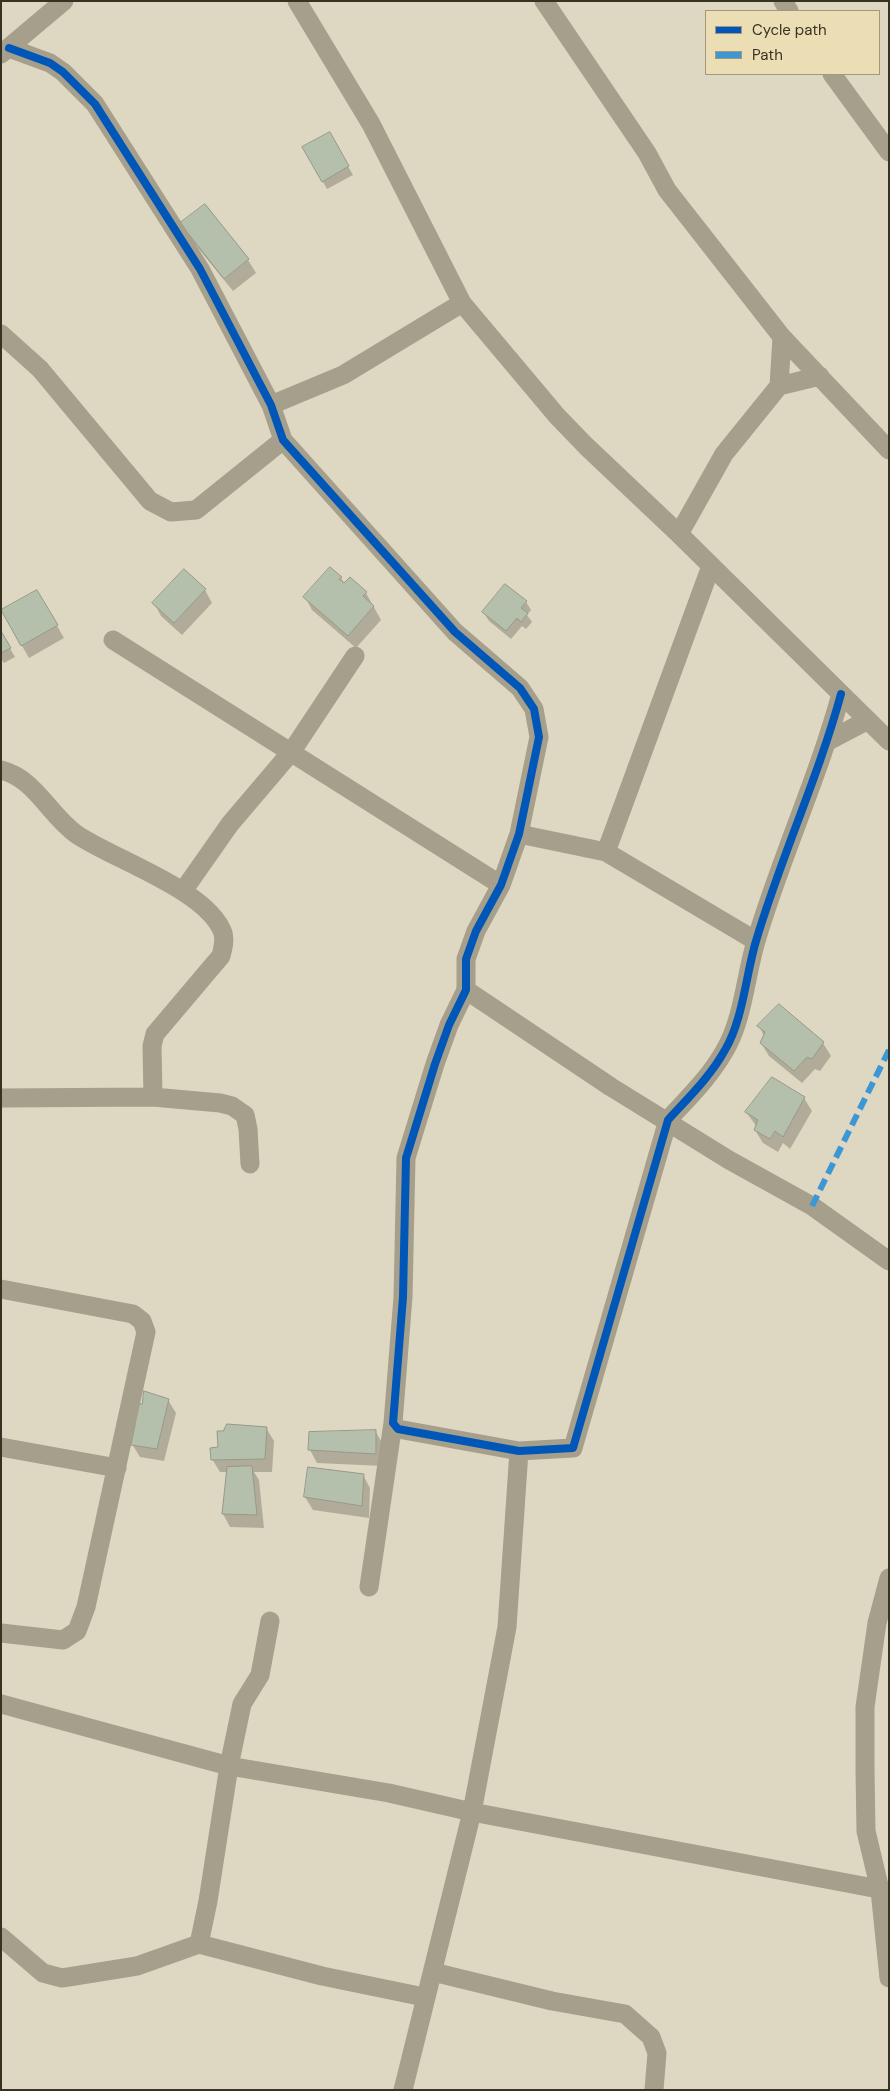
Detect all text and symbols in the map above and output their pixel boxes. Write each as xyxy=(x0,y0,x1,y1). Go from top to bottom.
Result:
legend xyxy=(705,10,880,75)
text: Cycle path xyxy=(752,20,827,40)
text: Path xyxy=(752,45,783,65)

